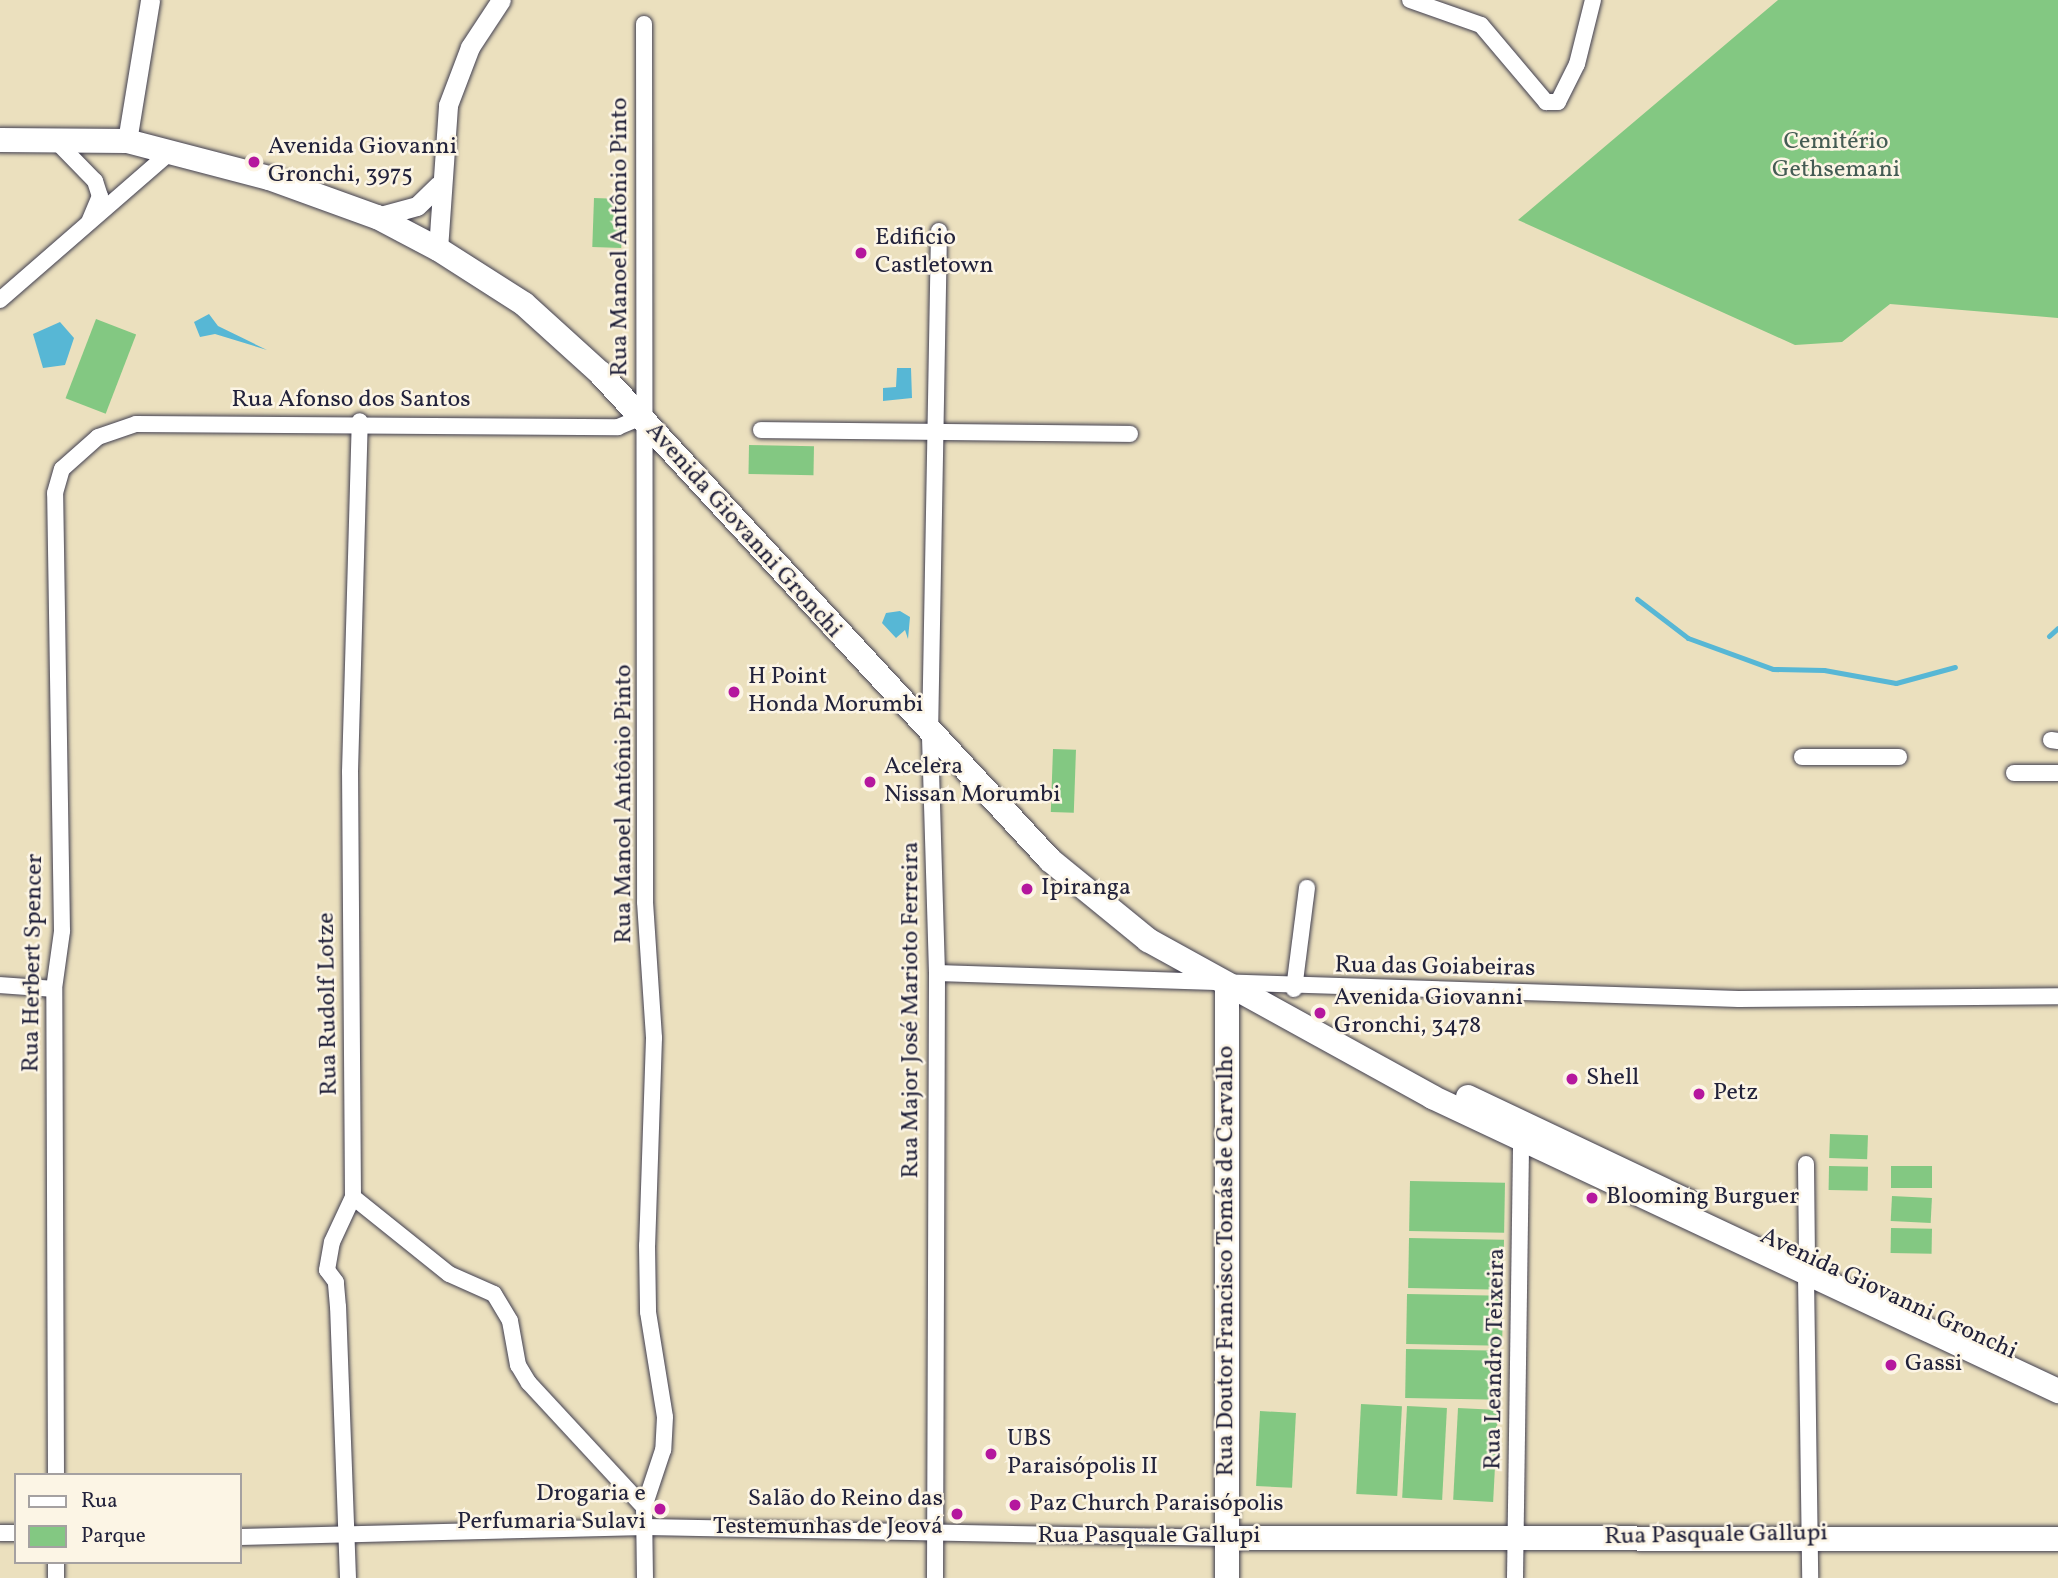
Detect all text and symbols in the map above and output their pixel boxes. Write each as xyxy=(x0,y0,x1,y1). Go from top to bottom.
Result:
street label: Rua Manoel Antônio Pinto xyxy=(607,97,635,377)
park label: Cemitério Gethsemani xyxy=(1772,129,1900,185)
place label: Avenida Giovanni Gronchi, 3975 xyxy=(268,134,457,190)
marker: Avenida Giovanni Gronchi, 3975 xyxy=(246,154,262,170)
place label: Edificio Castletown xyxy=(875,225,993,281)
marker: Edificio Castletown xyxy=(853,245,869,261)
street label: Rua Afonso dos Santos xyxy=(232,387,470,415)
street label: Avenida Giovanni Gronchi xyxy=(639,417,847,645)
street label: Rua Manoel Antônio Pinto xyxy=(611,664,639,944)
place label: H Point Honda Morumbi xyxy=(748,664,923,720)
marker: H Point Honda Morumbi xyxy=(726,684,742,700)
place label: Acelera Nissan Morumbi xyxy=(884,754,1060,810)
marker: Acelera Nissan Morumbi xyxy=(862,774,878,790)
street label: Rua Major José Marioto Ferreira xyxy=(898,842,926,1178)
street label: Rua Herbert Spencer xyxy=(18,853,50,1073)
place label: Ipiranga xyxy=(1041,875,1131,903)
marker: Ipiranga xyxy=(1019,881,1035,897)
street label: Rua Rudolf Lotze xyxy=(313,913,345,1095)
street label: Rua das Goiabeiras xyxy=(1334,952,1536,984)
place label: Avenida Giovanni Gronchi, 3478 xyxy=(1334,985,1523,1041)
marker: Avenida Giovanni Gronchi, 3478 xyxy=(1312,1005,1328,1021)
street label: Rua Doutor Francisco Tomás de Carvalho xyxy=(1213,1045,1241,1477)
place label: Shell xyxy=(1586,1065,1639,1093)
marker: Shell xyxy=(1564,1071,1580,1087)
place label: Petz xyxy=(1713,1080,1758,1108)
marker: Petz xyxy=(1691,1086,1707,1102)
place label: Blooming Burguer xyxy=(1606,1184,1799,1212)
marker: Blooming Burguer xyxy=(1584,1190,1600,1206)
street label: Avenida Giovanni Gronchi xyxy=(1755,1223,2021,1367)
street label: Rua Leandro Teixeira xyxy=(1480,1247,1512,1471)
place label: Gassi xyxy=(1905,1351,1962,1379)
marker: Gassi xyxy=(1883,1357,1899,1373)
place label: UBS Paraisópolis II xyxy=(1007,1426,1158,1482)
marker: UBS Paraisópolis II xyxy=(981,1444,1001,1464)
legend xyxy=(14,1473,242,1564)
place label: Drogaria e Perfumaria Sulavi xyxy=(457,1481,646,1537)
place label: Salão do Reino das Testemunhas de Jeová xyxy=(713,1486,943,1542)
text: Rua xyxy=(81,1487,118,1516)
place label: Paz Church Paraisópolis xyxy=(1029,1491,1284,1519)
marker: Paz Church Paraisópolis xyxy=(1007,1497,1023,1513)
marker: Drogaria e Perfumaria Sulavi xyxy=(652,1501,668,1517)
marker: Salão do Reino das Testemunhas de Jeová xyxy=(949,1506,965,1522)
street label: Rua Pasquale Gallupi xyxy=(1604,1520,1828,1552)
text: Parque xyxy=(81,1522,146,1551)
street label: Rua Pasquale Gallupi xyxy=(1037,1523,1261,1551)

